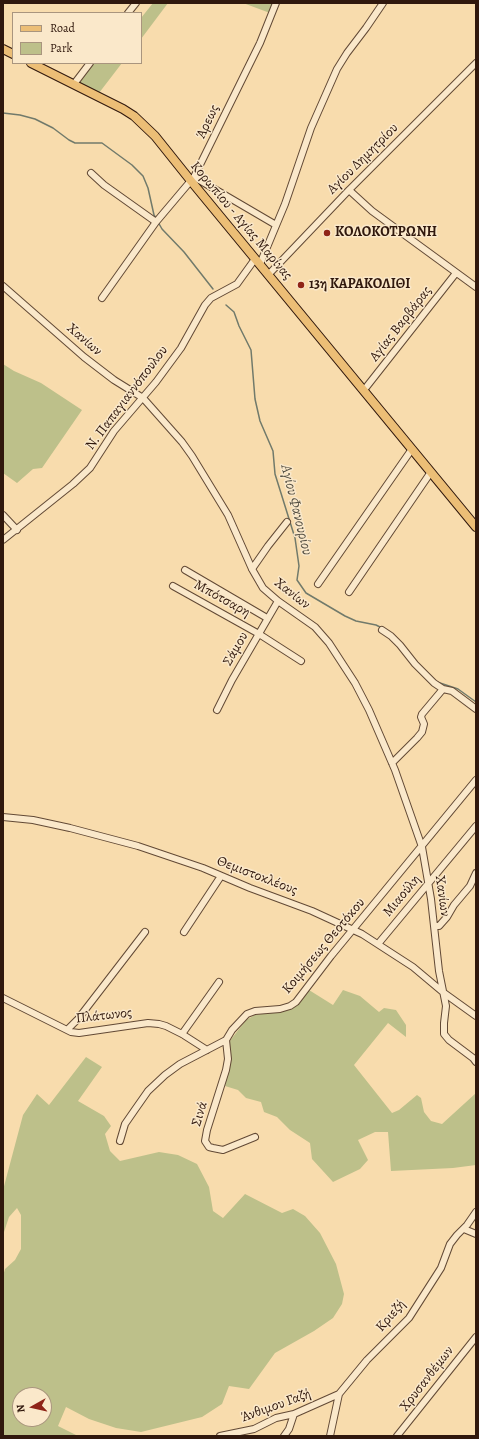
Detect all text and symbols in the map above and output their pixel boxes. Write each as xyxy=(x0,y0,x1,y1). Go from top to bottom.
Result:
legend xyxy=(12,12,142,64)
text: Road xyxy=(50,20,75,36)
text: Park xyxy=(50,40,73,56)
street label: Άρεως xyxy=(193,102,223,142)
street label: Αγίου Δημητρίου xyxy=(324,120,402,198)
street label: Κορωπίου - Αγίας Μαρίνας xyxy=(187,158,295,284)
place label: ΚΟΛΟΚΟΤΡΩΝΗ xyxy=(335,225,437,241)
marker: ΚΟΛΟΚΟΤΡΩΝΗ xyxy=(322,228,332,238)
place label: 13η ΚΑΡΑΚΟΛΙΘΙ xyxy=(309,277,410,293)
marker: 13η ΚΑΡΑΚΟΛΙΘΙ xyxy=(296,280,306,290)
street label: Αγίας Βαρβάρας xyxy=(366,283,436,365)
street label: Χανίων xyxy=(63,320,105,360)
street label: Ν. Παπαγιαννόπουλου xyxy=(82,342,172,454)
water label: Αγίου Φανουρίου xyxy=(276,463,316,557)
street label: Χανίων xyxy=(271,575,313,613)
street label: Μπότσαρη xyxy=(191,577,253,621)
street label: Σάμου xyxy=(220,629,252,669)
street label: Θεμιστοκλέους xyxy=(214,853,300,899)
street label: Μιαούλη xyxy=(380,872,424,920)
street label: Χανίων xyxy=(431,874,453,918)
street label: Κοιμήσεως Θεοτόκου xyxy=(279,895,369,997)
street label: Πλάτωνος xyxy=(75,1005,133,1027)
street label: Σινά xyxy=(188,1100,212,1128)
street label: Κριεζή xyxy=(373,1297,409,1335)
street label: Χρυσανθέμων xyxy=(396,1343,458,1415)
street label: Άνθιμου Γαζή xyxy=(239,1386,313,1426)
north arrow xyxy=(12,1387,52,1427)
text: N xyxy=(13,1404,29,1414)

